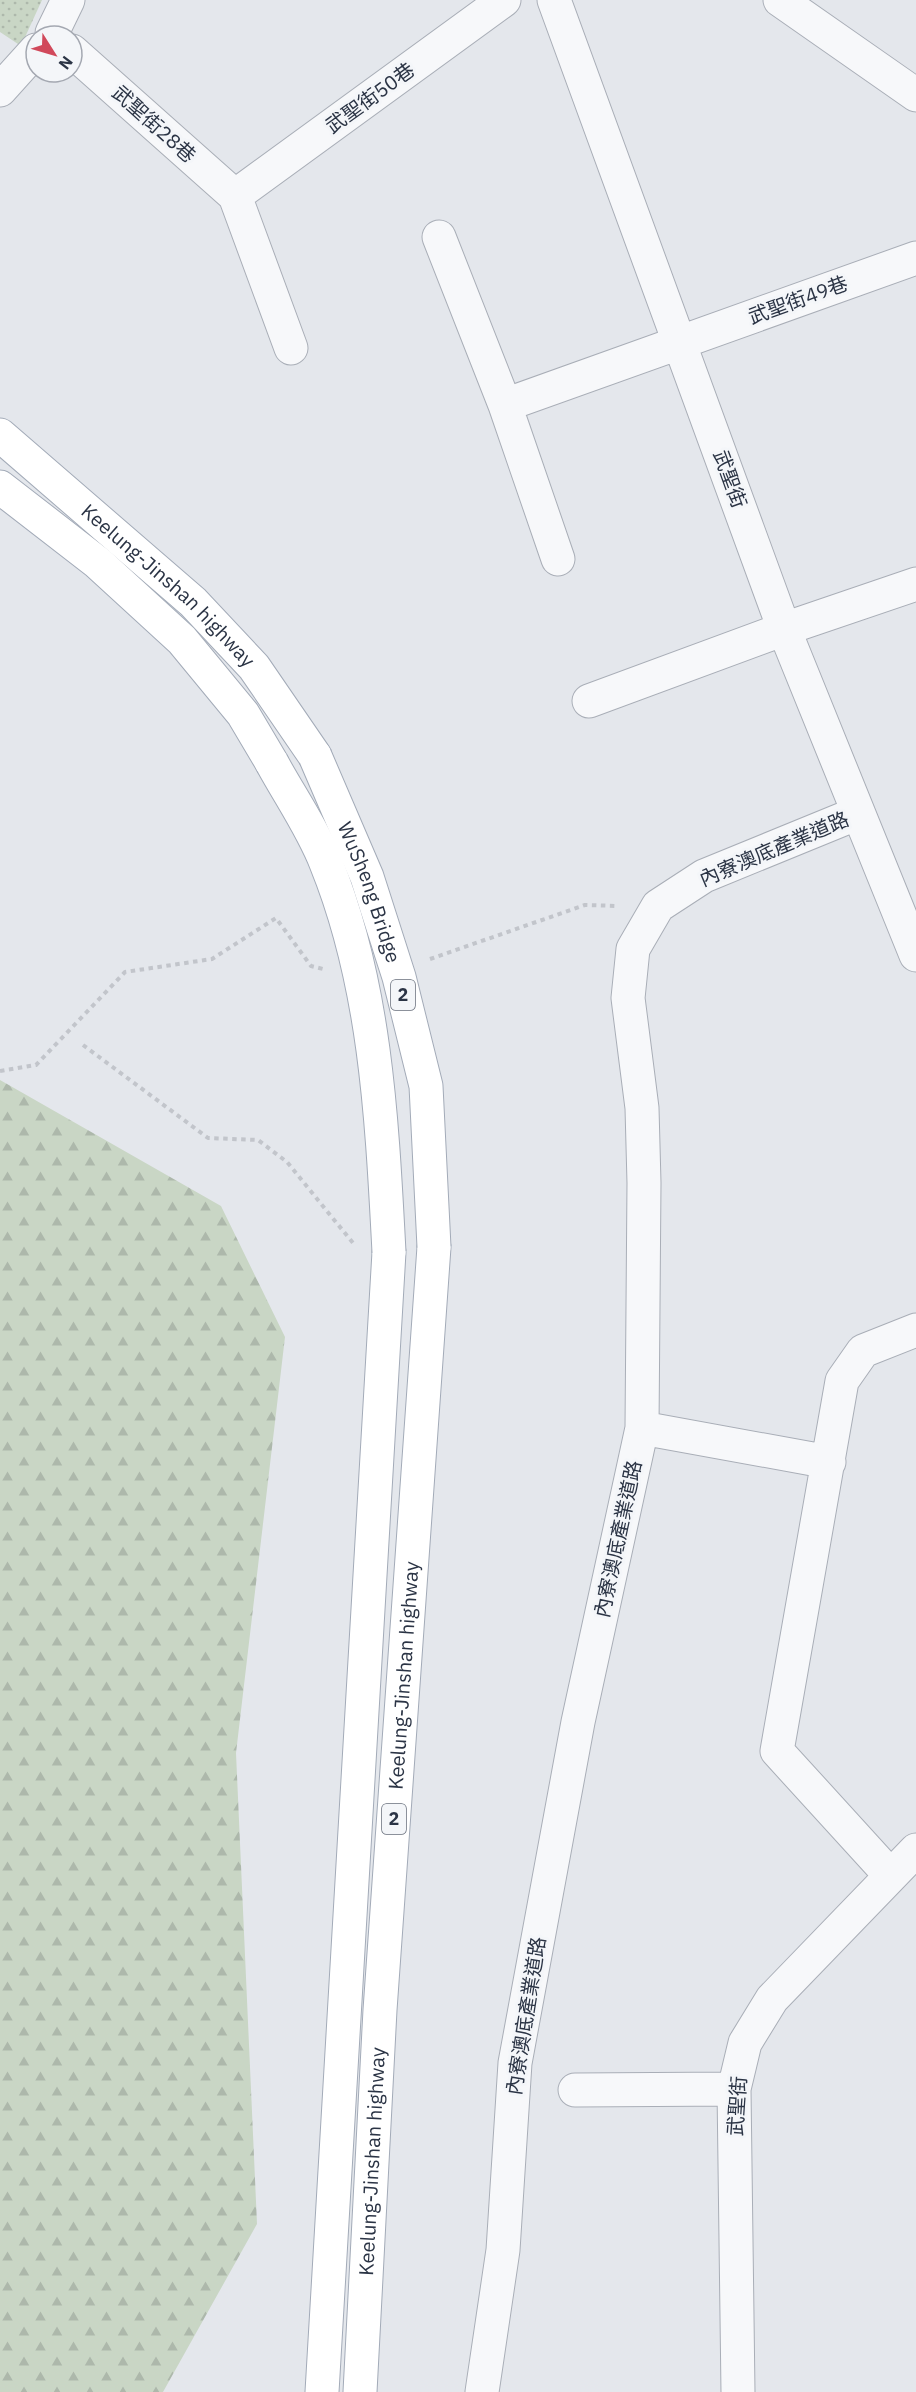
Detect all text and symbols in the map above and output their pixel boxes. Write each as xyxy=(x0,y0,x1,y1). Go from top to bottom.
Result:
north arrow xyxy=(24,24,84,84)
text: N xyxy=(55,52,77,74)
street label: 武聖街50巷 xyxy=(320,56,420,139)
street label: 武聖街28巷 xyxy=(107,79,202,168)
street label: 武聖街49巷 xyxy=(744,269,851,330)
street label: 武聖街 xyxy=(708,446,753,512)
street label: Keelung-Jinshan highway xyxy=(76,497,262,673)
street label: 內寮澳底產業道路 xyxy=(695,805,853,892)
street label: WuSheng Bridge xyxy=(332,817,408,966)
road number: 2 xyxy=(391,980,415,1010)
street label: 內寮澳底產業道路 xyxy=(588,1458,647,1620)
street label: Keelung-Jinshan highway xyxy=(382,1560,425,1790)
road number: 2 xyxy=(382,1804,406,1834)
street label: 內寮澳底產業道路 xyxy=(500,1935,551,2097)
street label: Keelung-Jinshan highway xyxy=(352,2046,391,2276)
street label: 武聖街 xyxy=(721,2075,752,2137)

